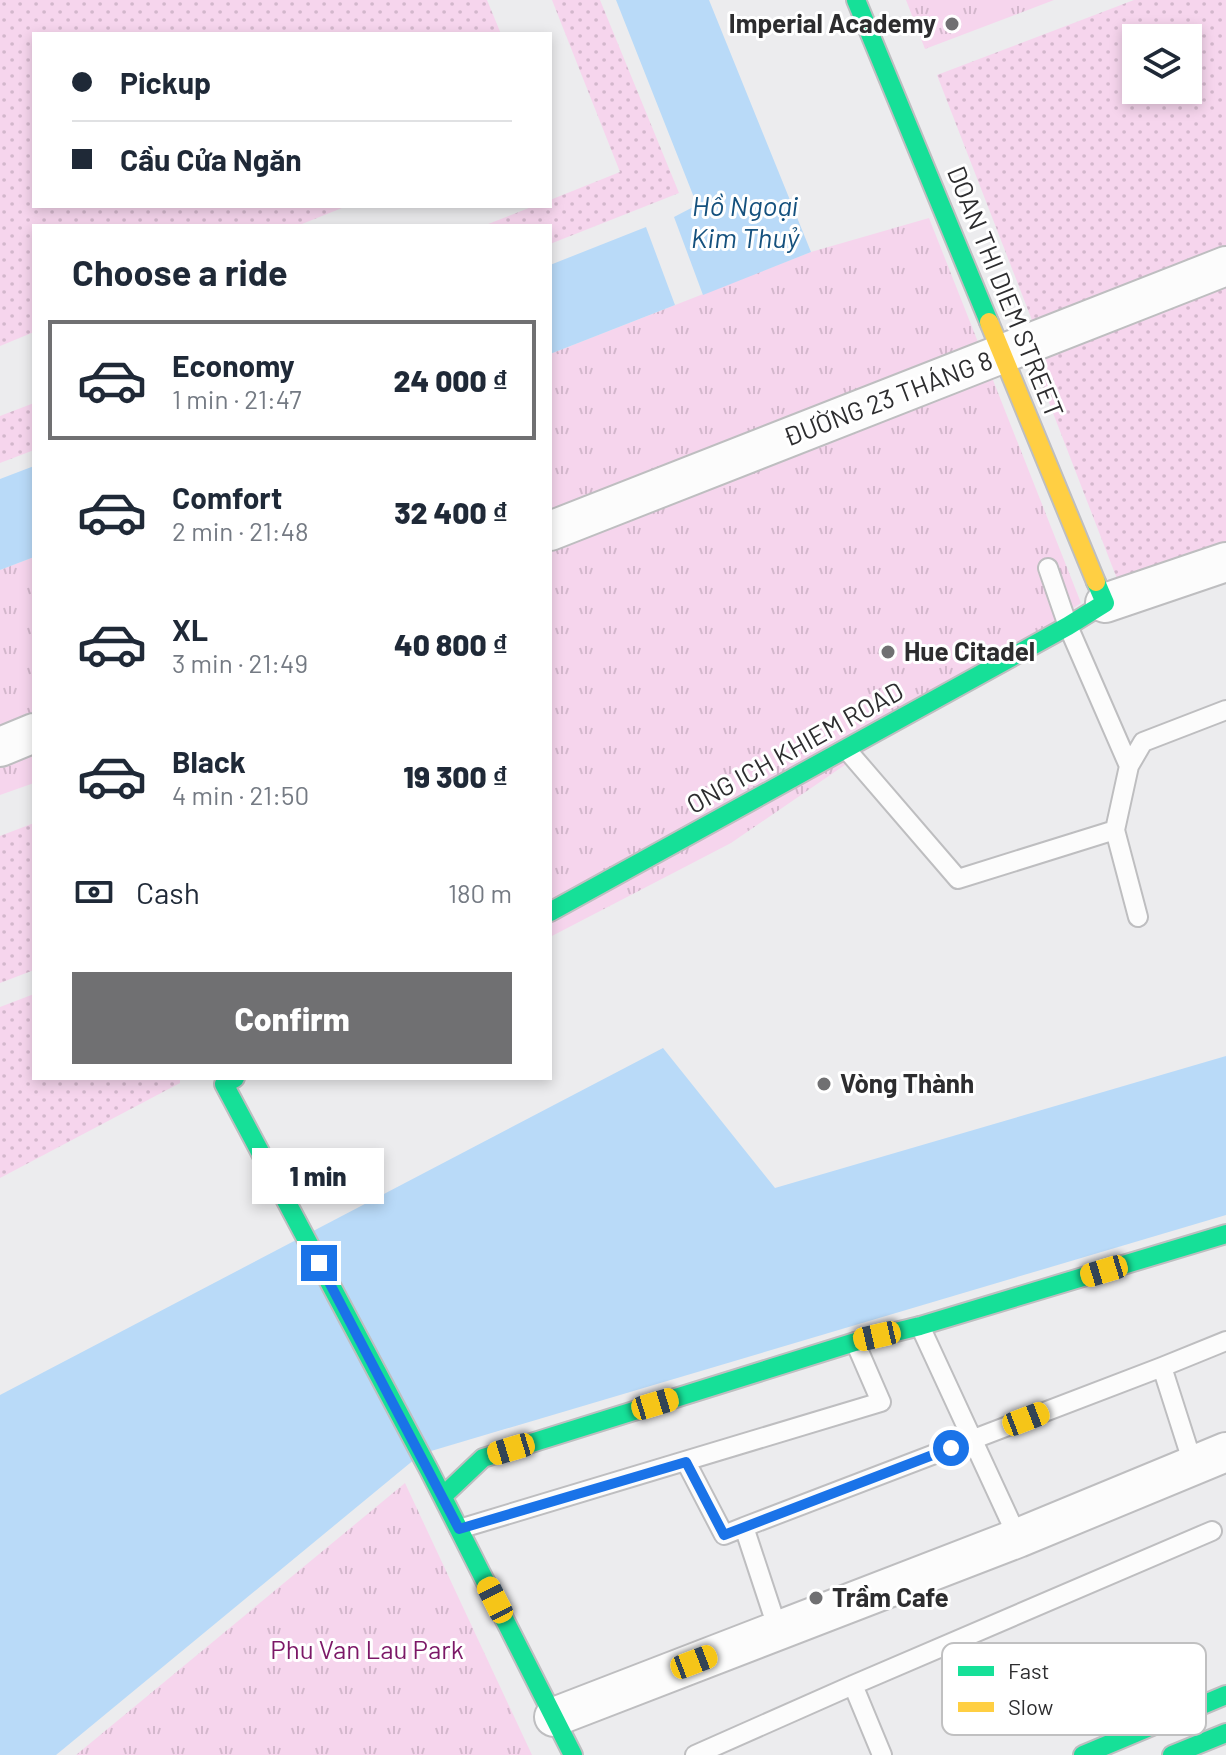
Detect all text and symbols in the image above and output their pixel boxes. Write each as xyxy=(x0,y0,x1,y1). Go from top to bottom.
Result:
place label: Imperial Academy xyxy=(729,7,936,38)
marker: Imperial Academy xyxy=(943,15,961,33)
map controls xyxy=(1122,24,1202,104)
button: layers xyxy=(1122,24,1202,104)
text: Pickup xyxy=(120,64,211,100)
text: Cầu Cửa Ngăn xyxy=(120,141,302,177)
street label: DOAN THI DIEM STREET xyxy=(942,161,1071,422)
water label: Hồ Ngoại Kim Thuỷ xyxy=(691,188,801,254)
text: Choose a ride xyxy=(72,250,288,293)
street label: ĐƯỜNG 23 THÁNG 8 xyxy=(778,343,996,452)
icon: car xyxy=(76,344,148,416)
text: Economy xyxy=(172,347,295,383)
text: 24 000 ₫ xyxy=(393,362,508,398)
text: 1 min · 21:47 xyxy=(172,383,302,414)
icon: car xyxy=(76,476,148,548)
text: Comfort xyxy=(172,479,282,515)
text: 32 400 ₫ xyxy=(394,494,508,530)
text: 2 min · 21:48 xyxy=(172,515,309,546)
icon: car xyxy=(76,608,148,680)
text: XL xyxy=(172,611,208,647)
text: 40 800 ₫ xyxy=(394,626,508,662)
place label: Hue Citadel xyxy=(904,635,1035,666)
marker: Hue Citadel xyxy=(879,643,897,661)
text: 3 min · 21:49 xyxy=(172,647,308,678)
street label: ONG ICH KHIEM ROAD xyxy=(681,674,908,819)
icon: car xyxy=(76,740,148,812)
text: Black xyxy=(172,743,246,779)
text: 19 300 ₫ xyxy=(403,758,508,794)
text: 4 min · 21:50 xyxy=(172,779,309,810)
icon: cash xyxy=(72,870,116,914)
text: Cash xyxy=(136,874,200,910)
text: 180 m xyxy=(448,877,512,908)
button: Confirm xyxy=(72,972,512,1064)
place label: Vòng Thành xyxy=(840,1067,974,1098)
marker: Vòng Thành xyxy=(815,1075,833,1093)
callout: 1 min xyxy=(253,1147,385,1203)
text: 1 min xyxy=(289,1160,347,1191)
route end xyxy=(301,1245,337,1281)
car xyxy=(1078,1253,1130,1289)
car xyxy=(851,1319,903,1353)
car xyxy=(629,1386,681,1422)
car xyxy=(999,1399,1053,1439)
route start xyxy=(933,1430,969,1466)
car xyxy=(485,1431,537,1467)
car xyxy=(473,1573,517,1627)
place label: Trầm Cafe xyxy=(832,1581,949,1612)
marker: Trầm Cafe xyxy=(807,1589,825,1607)
park label: Phu Van Lau Park xyxy=(270,1633,464,1664)
car xyxy=(667,1642,721,1682)
legend xyxy=(942,1643,1206,1735)
text: Fast xyxy=(1008,1657,1050,1683)
text: Slow xyxy=(1008,1693,1053,1719)

